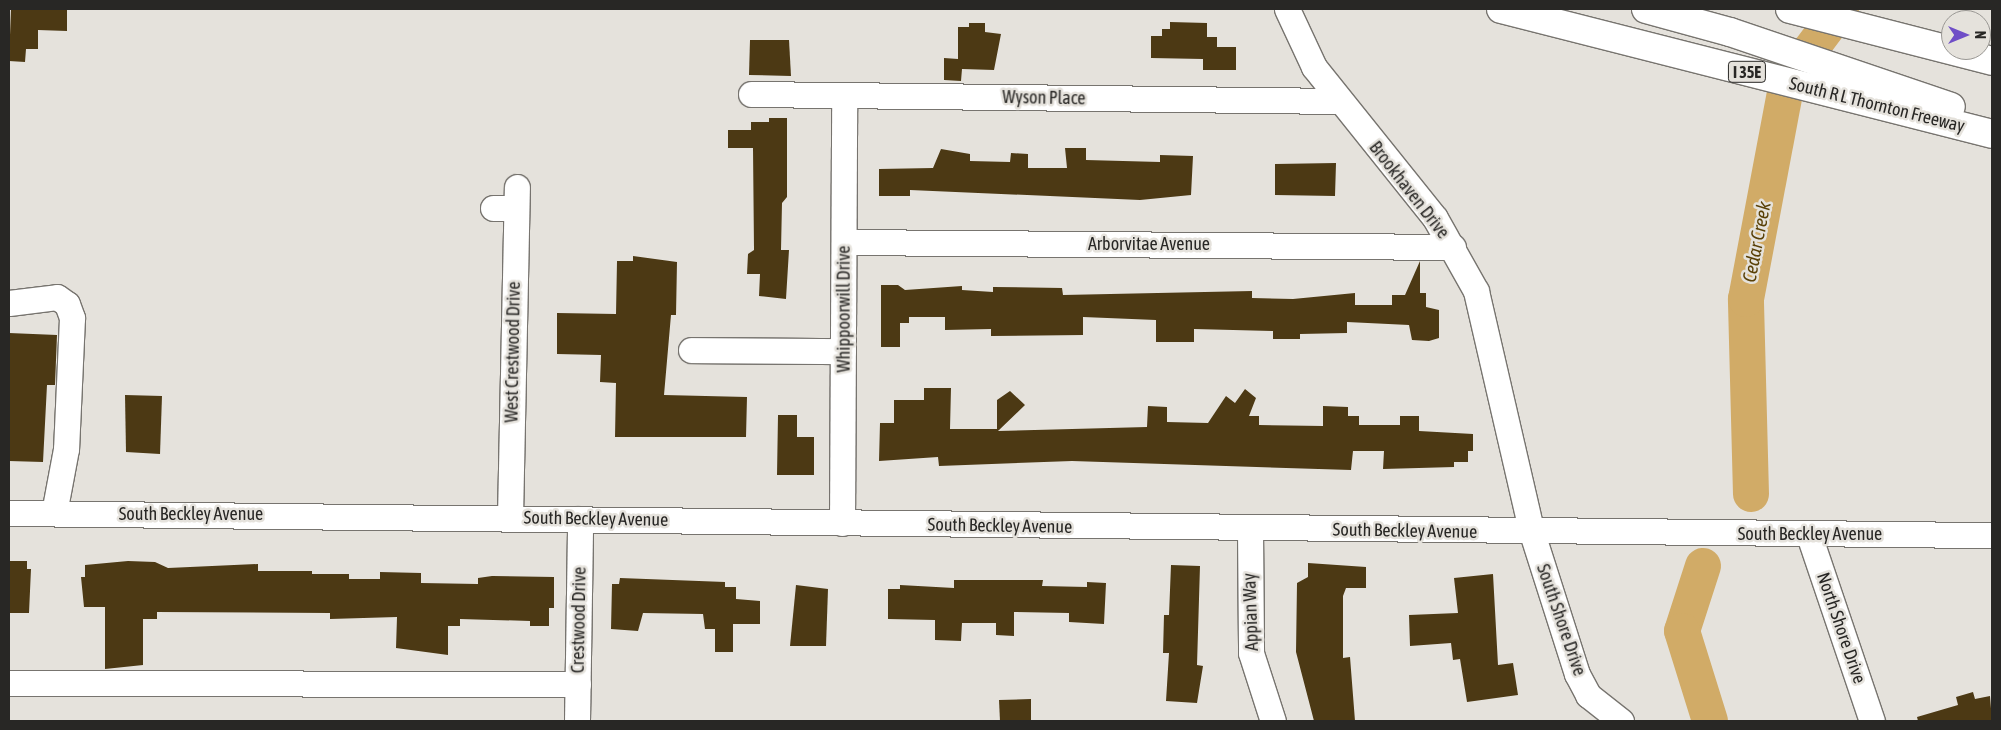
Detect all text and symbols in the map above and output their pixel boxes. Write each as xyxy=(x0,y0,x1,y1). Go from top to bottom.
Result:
north arrow xyxy=(1941,10,1991,60)
text: N xyxy=(1972,31,1988,39)
road number: I 35E xyxy=(1727,58,1767,86)
street label: South R L Thornton Freeway xyxy=(1787,73,1967,137)
street label: Wyson Place xyxy=(1002,86,1086,110)
street label: Brookhaven Drive xyxy=(1364,137,1454,243)
water label: Cedar Creek xyxy=(1738,200,1776,284)
street label: Arborvitae Avenue xyxy=(1088,233,1210,255)
street label: Whippoorwill Drive xyxy=(833,245,855,373)
street label: West Crestwood Drive xyxy=(501,281,525,423)
street label: South Beckley Avenue xyxy=(119,503,263,525)
street label: South Beckley Avenue xyxy=(524,507,668,531)
street label: South Beckley Avenue xyxy=(928,514,1072,538)
street label: South Beckley Avenue xyxy=(1333,519,1477,543)
street label: South Beckley Avenue xyxy=(1738,523,1882,545)
street label: South Shore Drive xyxy=(1532,561,1590,679)
street label: Crestwood Drive xyxy=(567,567,591,673)
street label: North Shore Drive xyxy=(1812,570,1870,686)
street label: Appian Way xyxy=(1239,573,1263,651)

